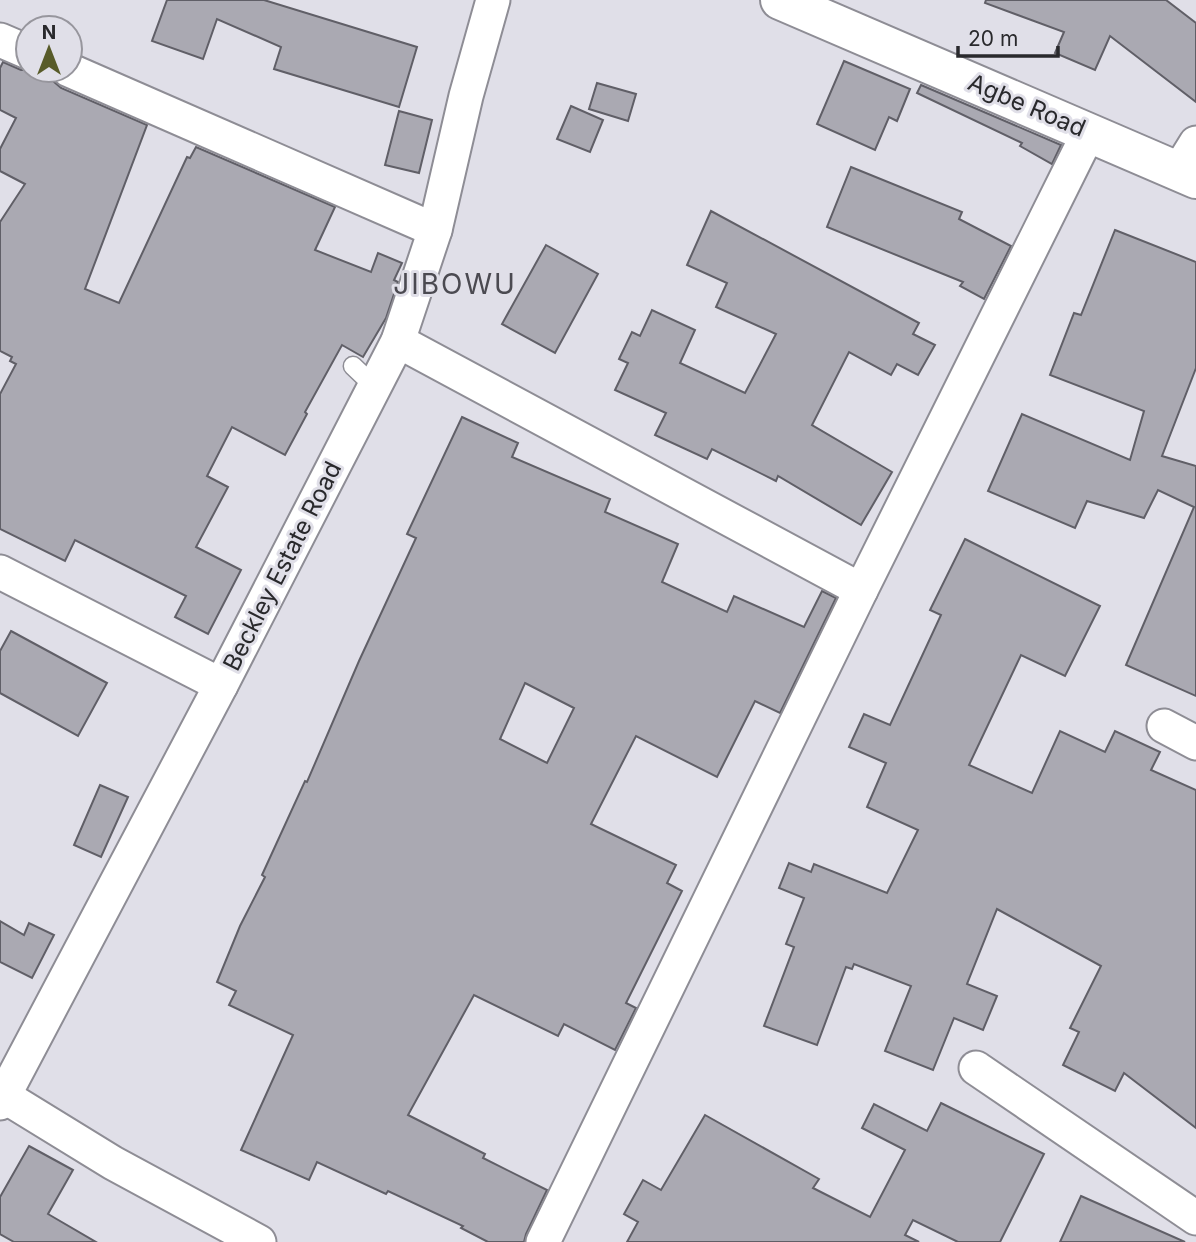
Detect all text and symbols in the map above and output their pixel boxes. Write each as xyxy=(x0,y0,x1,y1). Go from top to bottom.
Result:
north arrow xyxy=(14,14,84,84)
scale bar xyxy=(958,14,1058,58)
text: N xyxy=(42,21,56,44)
text: 20 m xyxy=(968,26,1018,51)
street label: Agbe Road xyxy=(964,67,1090,143)
district label: JIBOWU xyxy=(393,267,517,301)
street label: Beckley Estate Road xyxy=(217,457,347,675)

